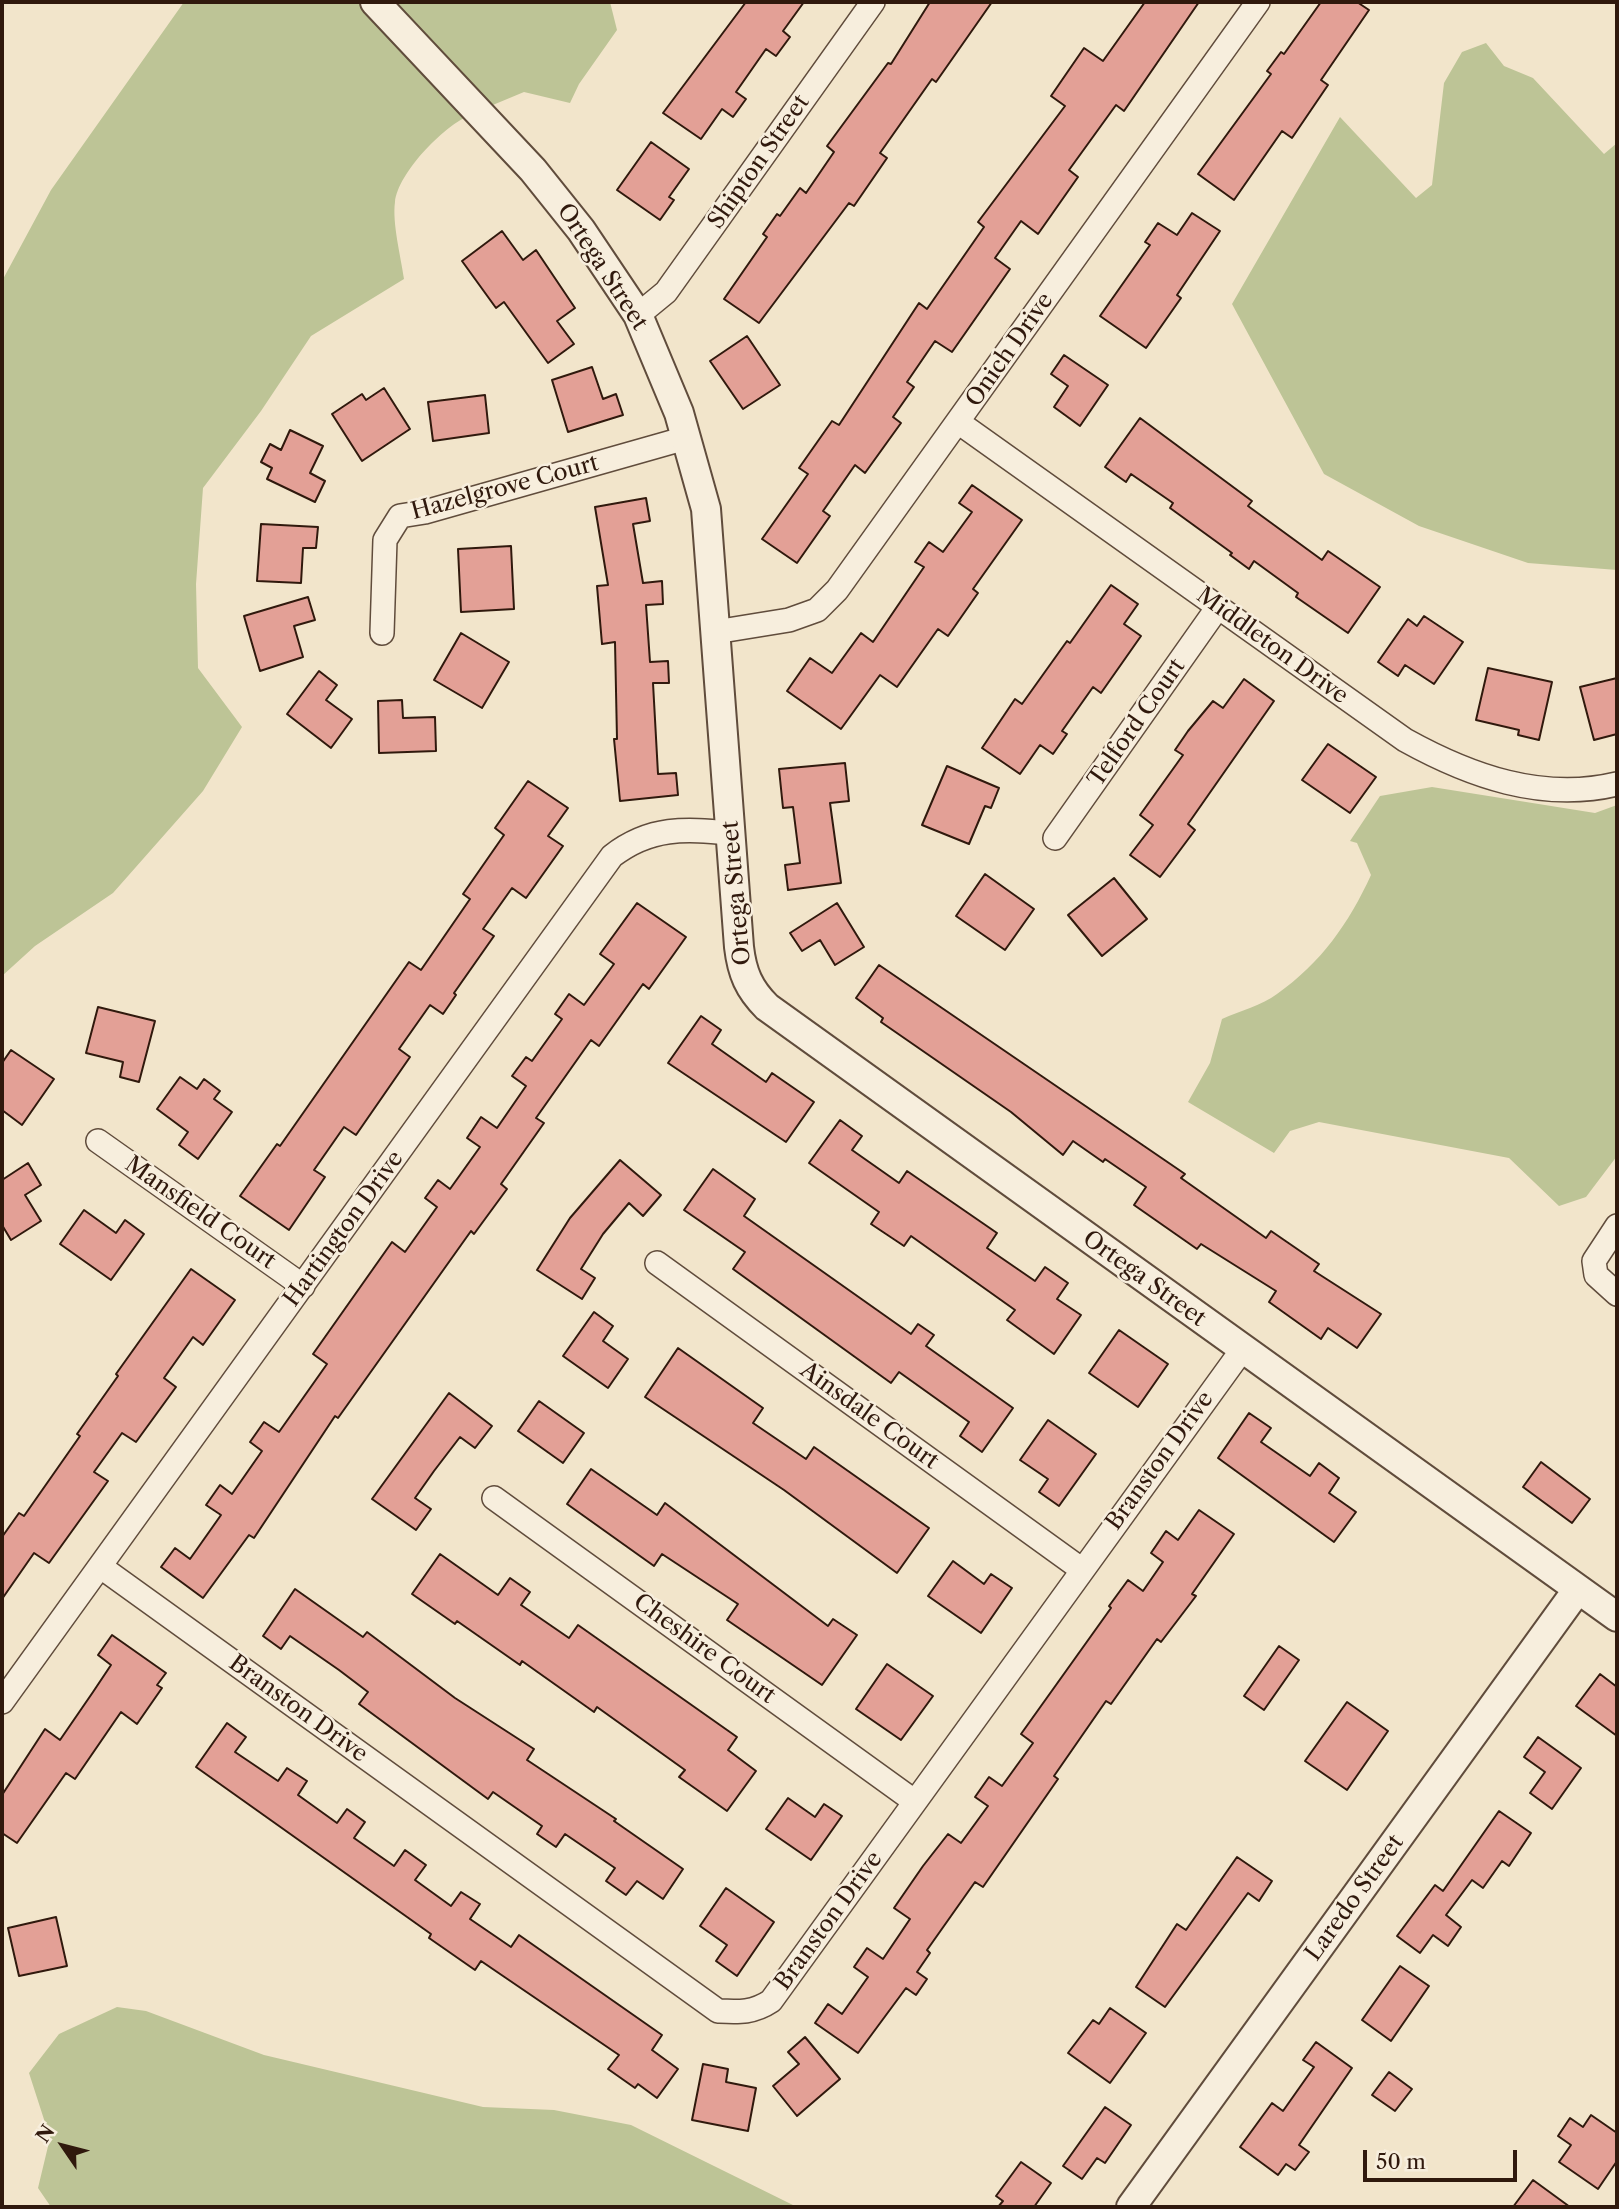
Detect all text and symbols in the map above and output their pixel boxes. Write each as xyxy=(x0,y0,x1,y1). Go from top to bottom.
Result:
street label: Shipton Street xyxy=(703,90,815,234)
street label: Ortega Street xyxy=(551,199,653,335)
street label: Onich Drive xyxy=(961,288,1059,412)
street label: Hazelgrove Court xyxy=(408,450,602,526)
street label: Middleton Drive xyxy=(1191,582,1353,710)
street label: Telford Court xyxy=(1083,654,1191,792)
street label: Ortega Street xyxy=(717,819,757,967)
street label: Hartington Drive xyxy=(278,1146,410,1312)
street label: Mansfield Court xyxy=(119,1151,281,1275)
street label: Ortega Street xyxy=(1077,1225,1211,1333)
street label: Ainsdale Court xyxy=(794,1357,944,1475)
street label: Branston Drive xyxy=(1100,1386,1220,1536)
street label: Cheshire Court xyxy=(628,1588,780,1710)
street label: Branston Drive xyxy=(223,1649,373,1769)
street label: Laredo Street xyxy=(1300,1830,1410,1966)
street label: Branston Drive xyxy=(769,1846,889,1996)
north arrow xyxy=(28,2111,98,2181)
text: N xyxy=(31,2120,60,2147)
scale bar xyxy=(1367,2136,1521,2180)
text: 50 m xyxy=(1376,2149,1426,2174)

